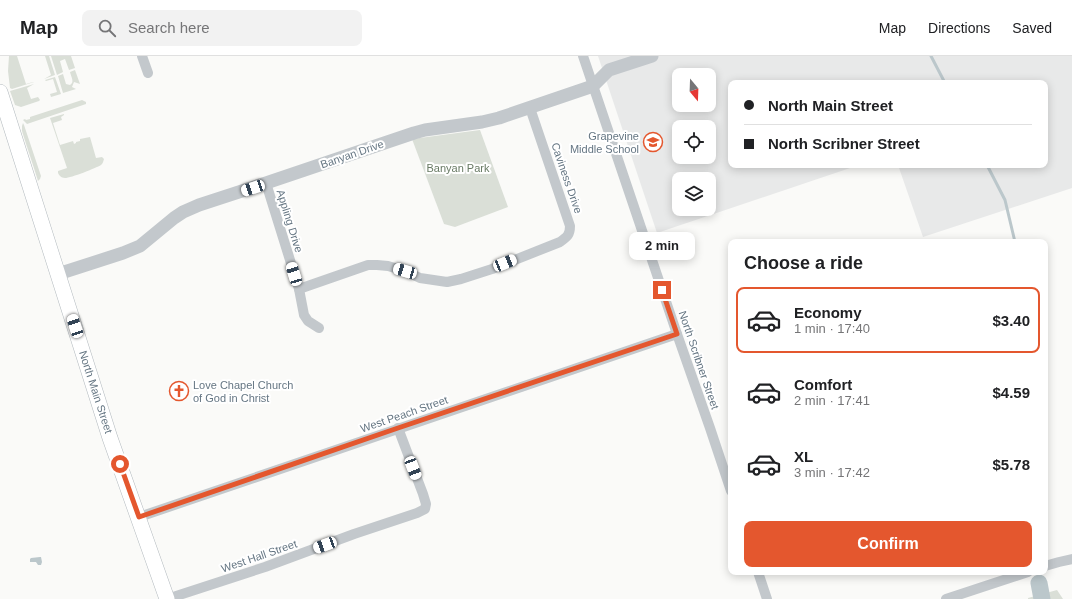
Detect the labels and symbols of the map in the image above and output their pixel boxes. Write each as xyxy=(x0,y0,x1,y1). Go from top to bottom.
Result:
north arrow xyxy=(672,68,716,112)
place label: Grapevine Middle School xyxy=(570,130,639,155)
school or university icon: Grapevine Middle School xyxy=(642,131,664,153)
street label: Banyan Drive xyxy=(319,138,385,170)
street label: Caviness Drive xyxy=(549,141,585,215)
park label: Banyan Park xyxy=(427,162,490,174)
car xyxy=(240,179,266,197)
street label: Appling Drive xyxy=(275,188,305,254)
callout: 2 min xyxy=(629,232,695,260)
car xyxy=(492,253,518,273)
car xyxy=(285,261,303,287)
car xyxy=(392,262,418,280)
route end xyxy=(653,281,671,299)
street label: North Scribner Street xyxy=(677,309,721,411)
car xyxy=(66,313,84,339)
street label: North Main Street xyxy=(77,349,115,435)
place label: Love Chapel Church of God in Christ xyxy=(193,379,293,404)
church icon: Love Chapel Church of God in Christ xyxy=(168,380,190,402)
street label: West Peach Street xyxy=(359,393,449,435)
route start xyxy=(111,455,129,473)
car xyxy=(403,455,423,481)
car xyxy=(312,535,338,555)
street label: West Hall Street xyxy=(220,537,298,575)

